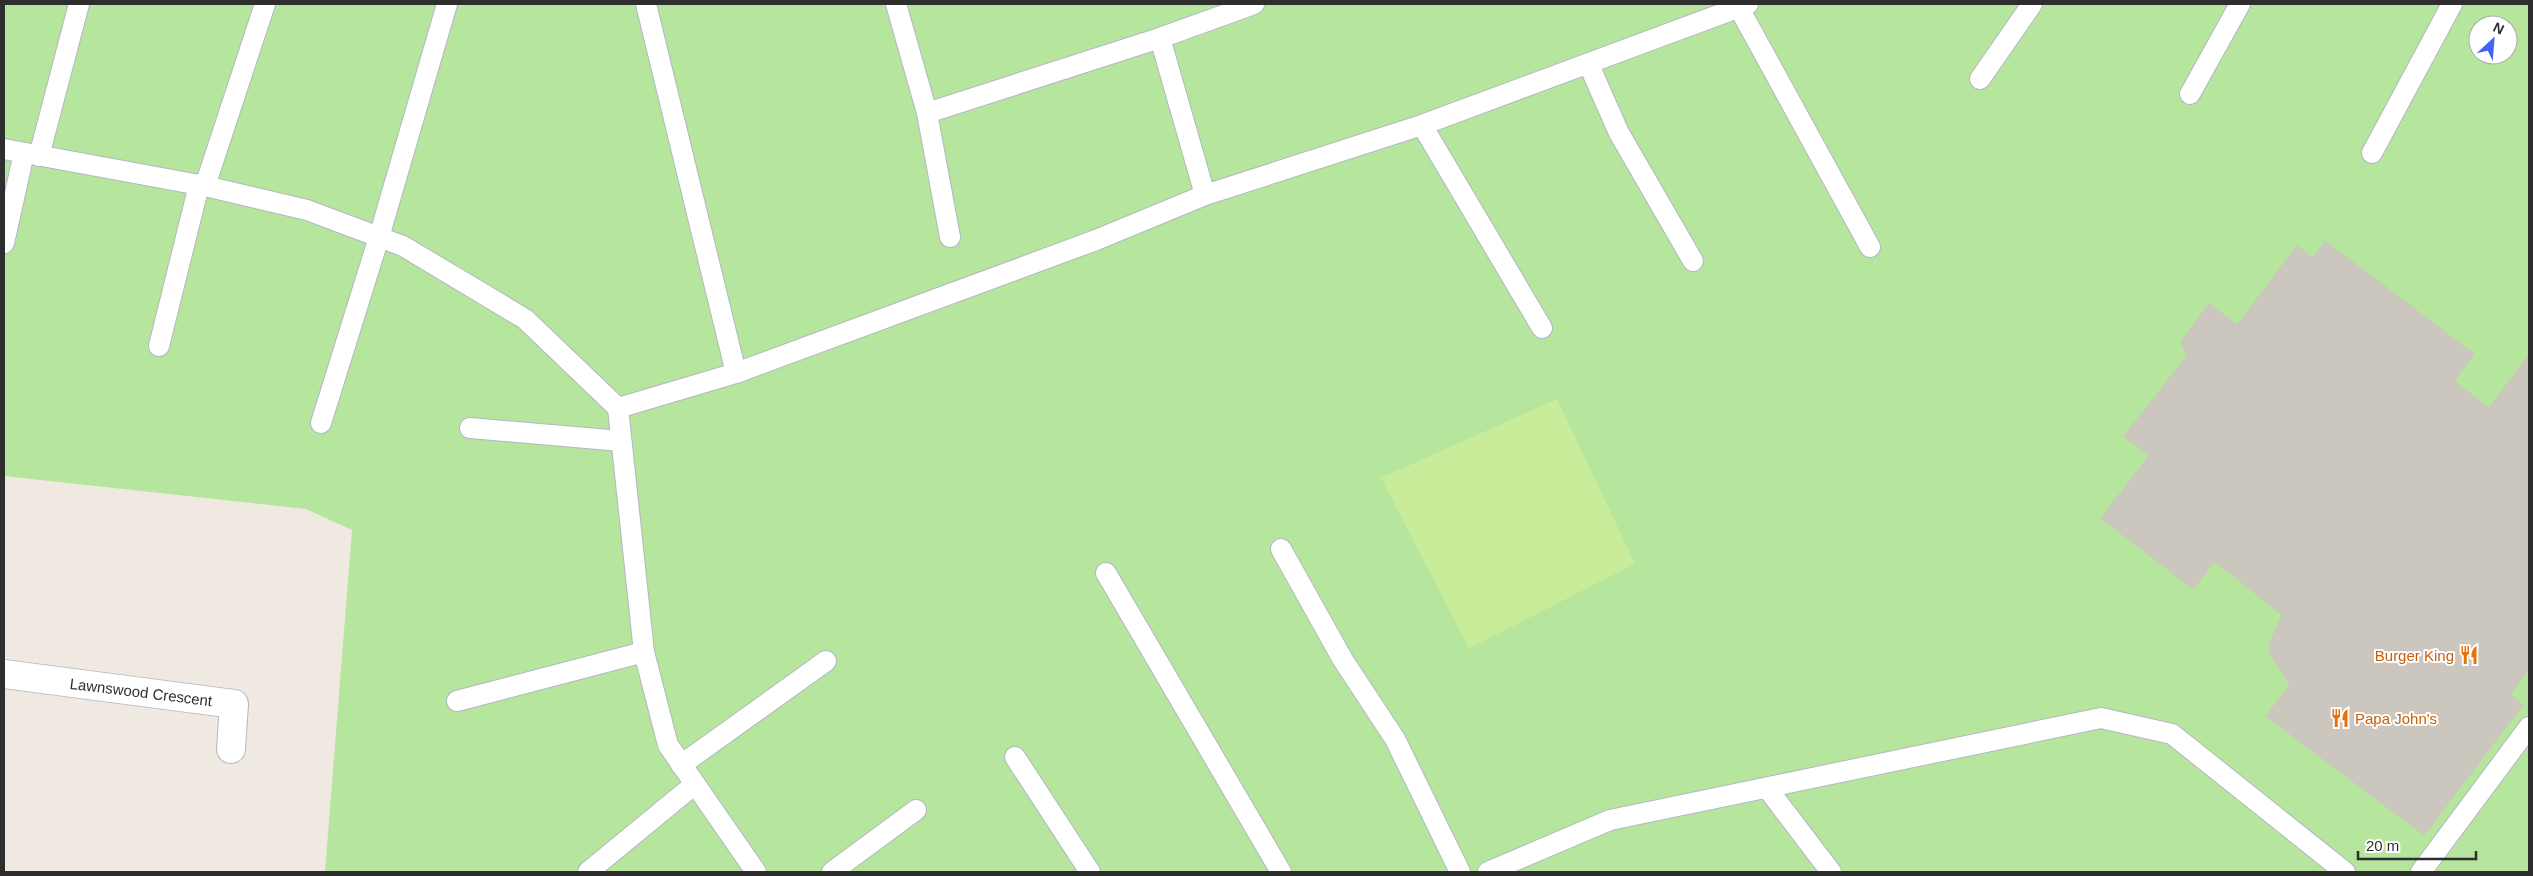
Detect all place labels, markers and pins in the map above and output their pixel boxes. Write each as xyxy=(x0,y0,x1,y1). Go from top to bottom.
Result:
restaurant icon: Burger King xyxy=(2458,644,2480,666)
place label: Burger King xyxy=(2375,647,2454,664)
restaurant icon: Papa John's xyxy=(2329,707,2351,729)
place label: Papa John's xyxy=(2355,710,2437,727)

